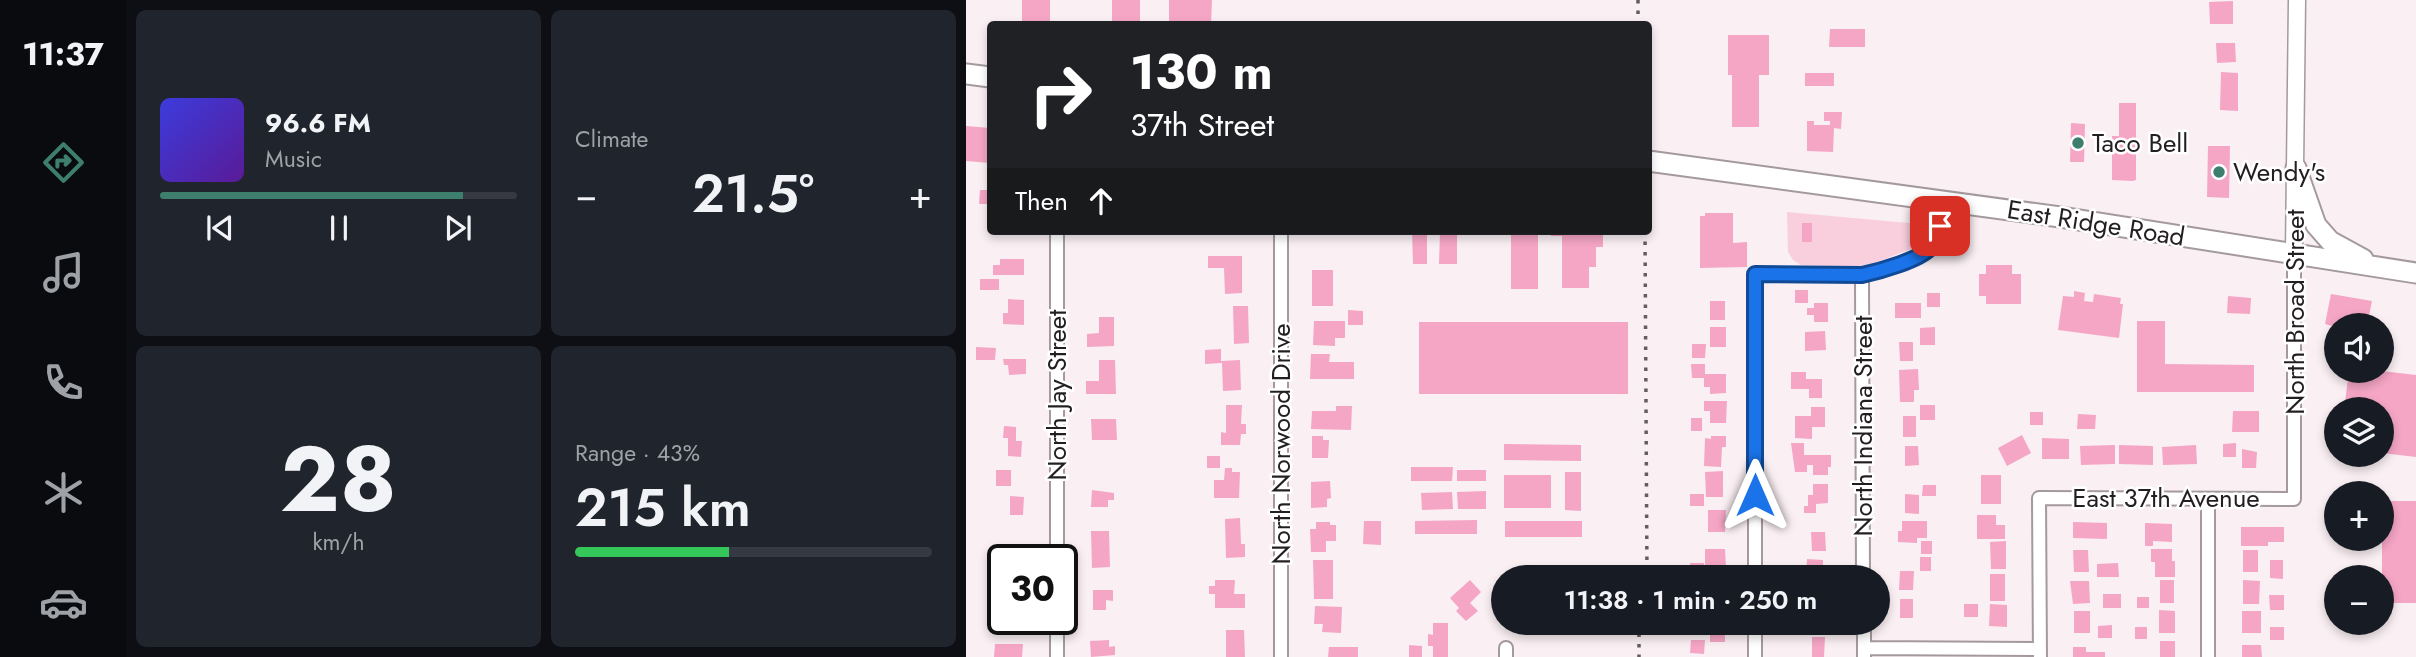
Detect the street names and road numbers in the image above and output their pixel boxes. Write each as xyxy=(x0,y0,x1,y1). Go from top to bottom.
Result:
street label: East Ridge Road xyxy=(2004,190,2188,256)
street label: North Broad Street xyxy=(2276,209,2314,415)
street label: North Jay Street xyxy=(1038,309,1076,480)
street label: North Indiana Street xyxy=(1844,315,1882,537)
street label: North Norwood Drive xyxy=(1262,323,1300,565)
street label: East 37th Avenue xyxy=(2072,479,2260,517)

